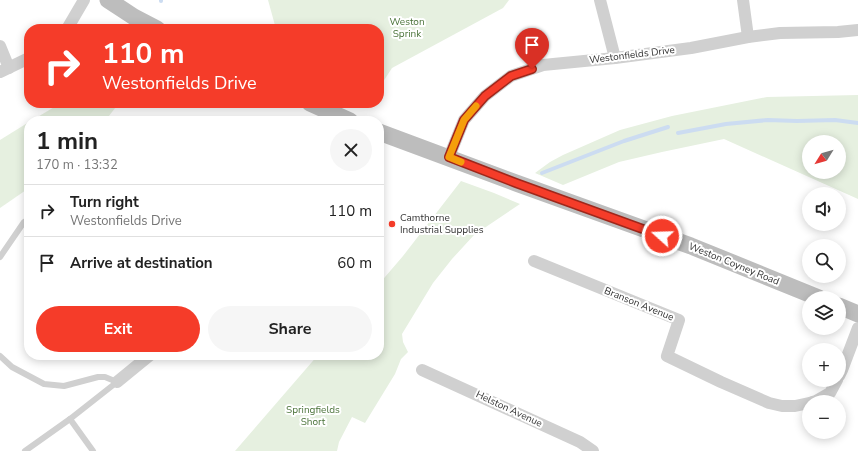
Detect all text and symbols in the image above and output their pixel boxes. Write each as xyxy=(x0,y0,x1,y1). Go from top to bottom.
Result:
park label: Weston Sprink xyxy=(389,15,425,41)
pin xyxy=(515,28,549,69)
icon: arrive xyxy=(521,34,543,56)
text: 110 m xyxy=(102,35,185,73)
icon: right xyxy=(36,40,88,92)
street label: Westonfields Drive xyxy=(588,43,676,67)
text: Westonfields Drive xyxy=(102,71,257,95)
text: 1 min xyxy=(36,125,98,157)
button: close xyxy=(330,129,372,171)
north arrow xyxy=(802,135,846,179)
map controls xyxy=(802,135,846,439)
text: 170 m · 13:32 xyxy=(36,156,118,174)
button: sound xyxy=(802,187,846,231)
text: Turn right xyxy=(70,192,139,212)
icon: right xyxy=(36,200,58,222)
text: 110 m xyxy=(328,201,372,221)
place label: Camthorne Industrial Supplies xyxy=(400,211,484,237)
text: Westonfields Drive xyxy=(70,212,182,230)
position arrow xyxy=(641,215,683,257)
marker: Camthorne Industrial Supplies xyxy=(387,219,397,229)
street label: Weston Coyney Road xyxy=(687,239,782,289)
button: search xyxy=(802,239,846,283)
icon: arrive xyxy=(36,252,58,274)
text: Arrive at destination xyxy=(70,253,213,273)
text: 60 m xyxy=(337,253,372,273)
street label: Branson Avenue xyxy=(602,284,676,324)
button: layers xyxy=(802,291,846,335)
button: Exit xyxy=(36,306,200,352)
button: Share xyxy=(208,306,372,352)
button: + xyxy=(802,343,846,387)
street label: Helston Avenue xyxy=(473,387,545,431)
button: − xyxy=(802,395,846,439)
park label: Springfields Short xyxy=(286,403,340,429)

